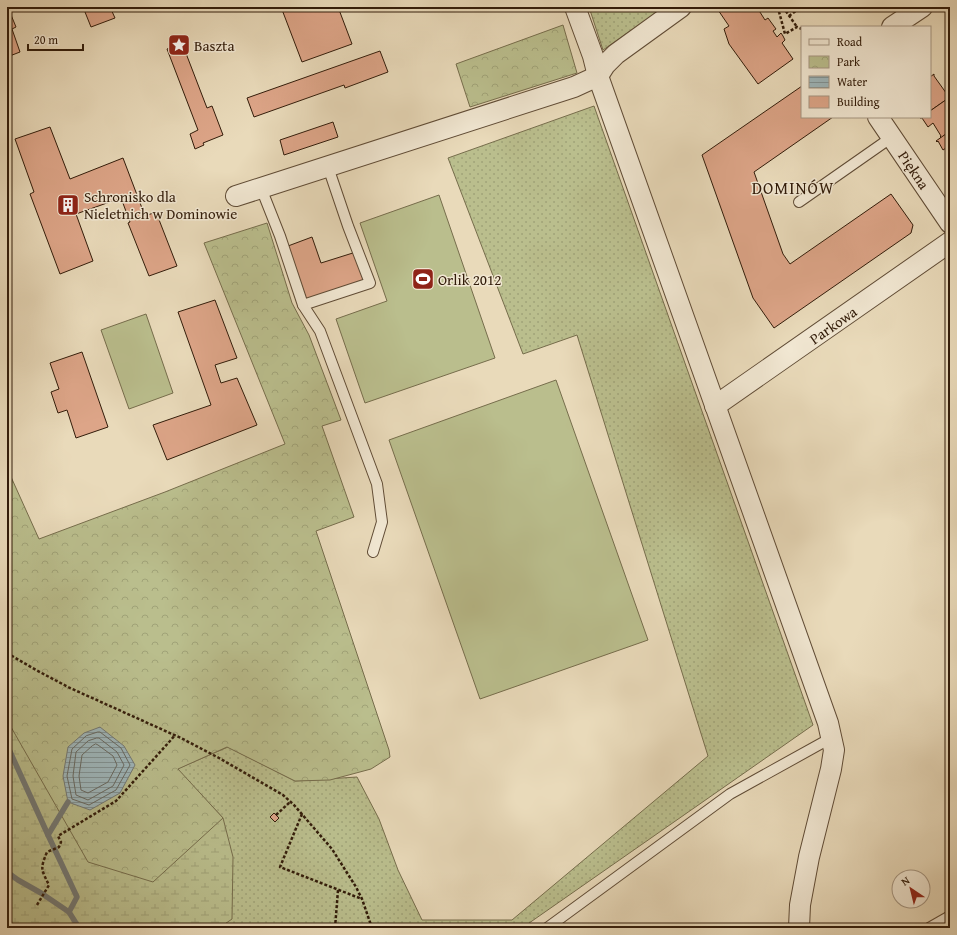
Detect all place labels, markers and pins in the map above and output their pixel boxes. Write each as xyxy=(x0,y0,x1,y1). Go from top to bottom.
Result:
place icon: Baszta xyxy=(166,32,192,58)
place label: Baszta xyxy=(194,35,235,56)
place label: Schronisko dla Nieletnich w Dominowie xyxy=(84,186,237,224)
building icon: Schronisko dla Nieletnich w Dominowie xyxy=(55,192,81,218)
sports icon: Orlik 2012 xyxy=(410,266,436,292)
place label: Orlik 2012 xyxy=(438,269,502,290)

